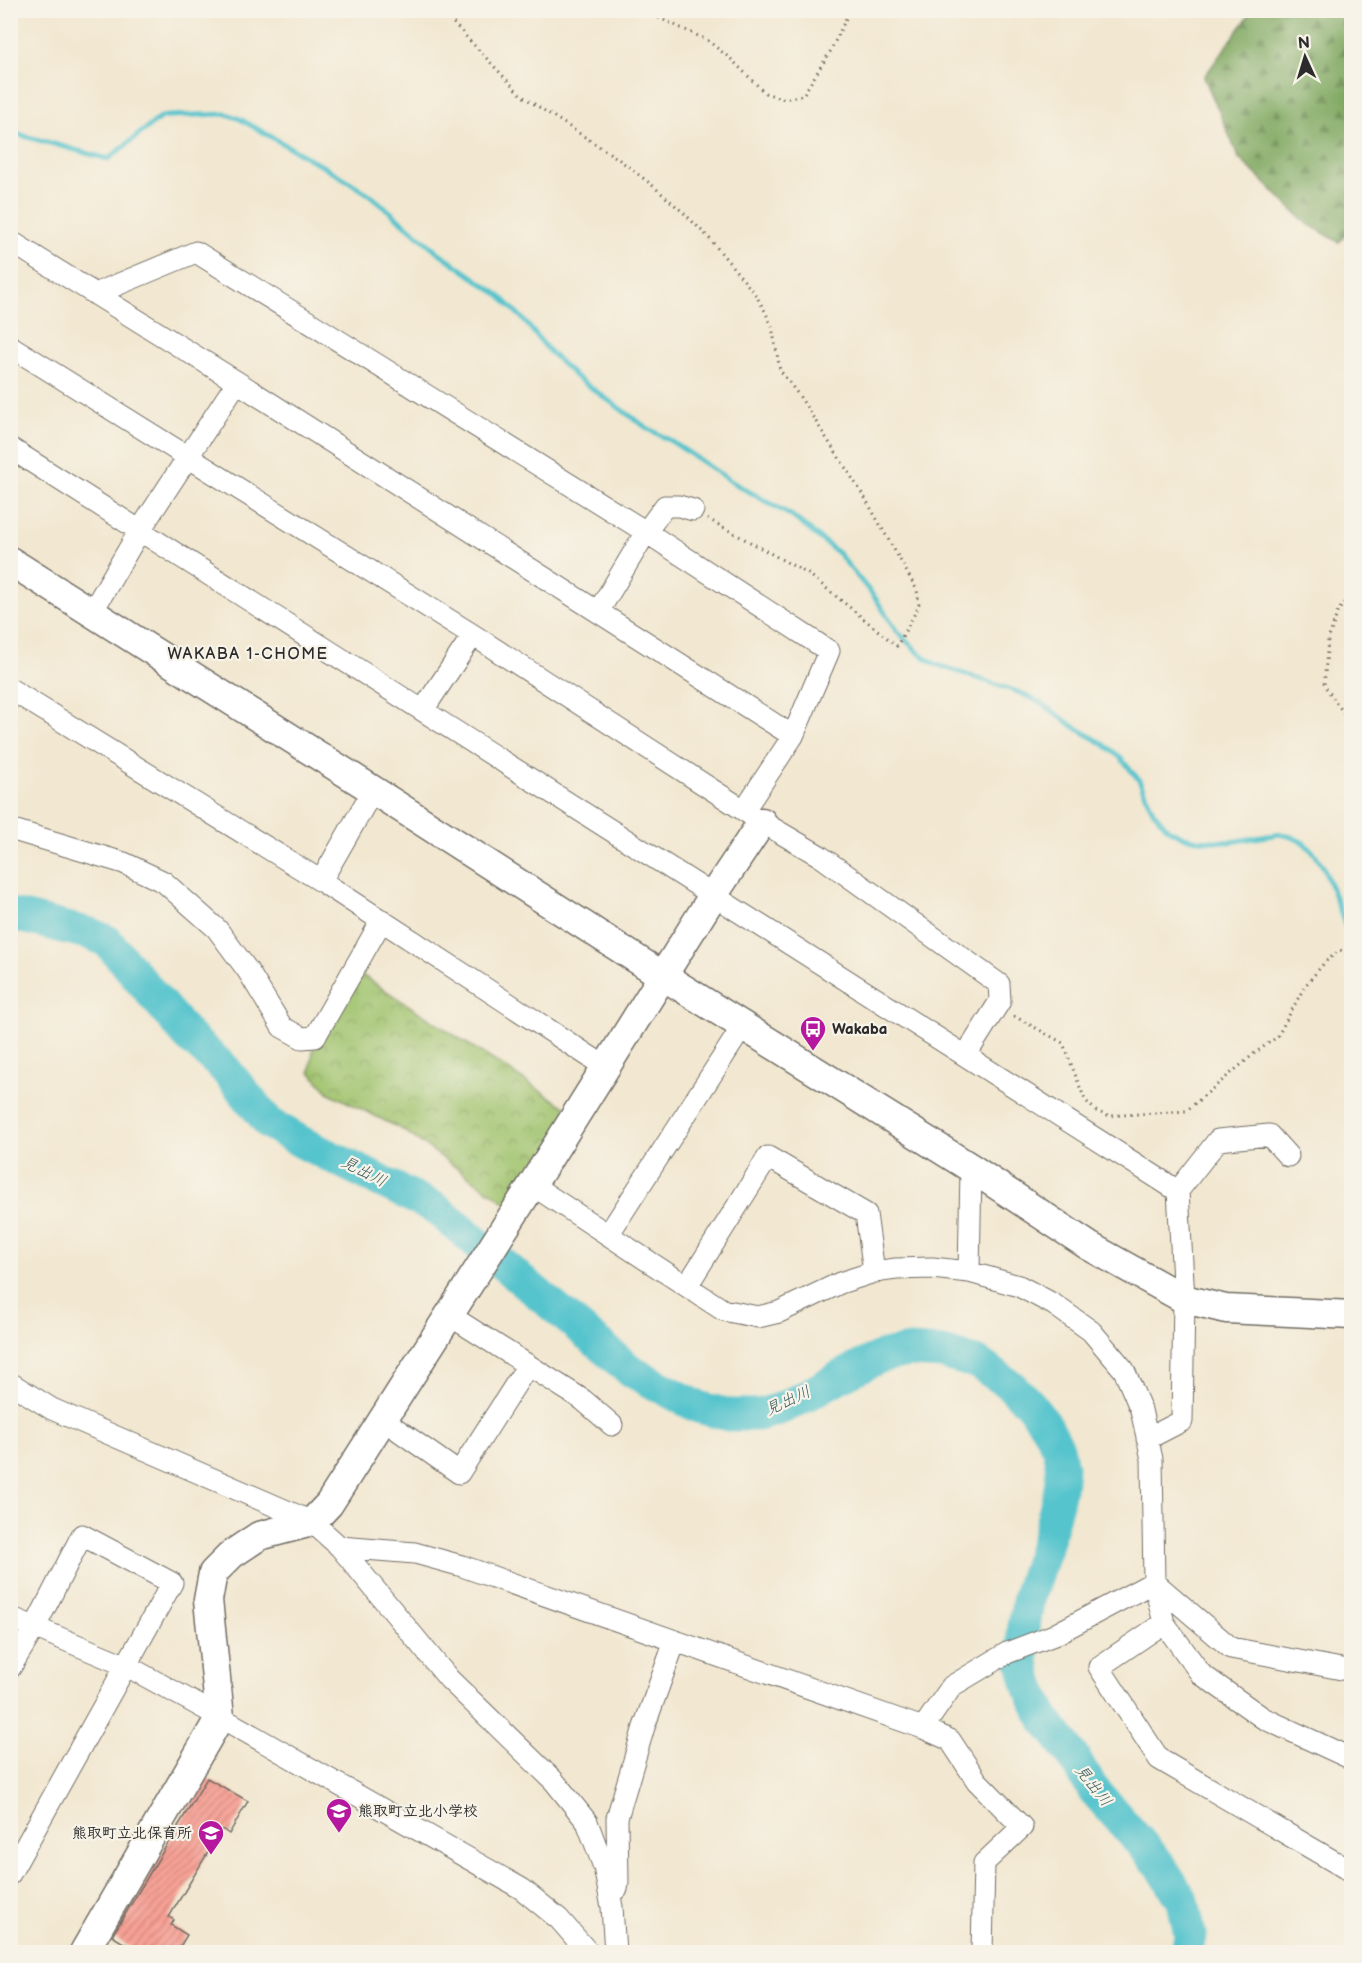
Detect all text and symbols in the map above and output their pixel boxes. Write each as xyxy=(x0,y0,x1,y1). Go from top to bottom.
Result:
north arrow xyxy=(1275,27,1335,87)
text: N xyxy=(1297,34,1311,53)
district label: WAKABA 1-CHOME xyxy=(168,645,328,664)
bus stop icon: Wakaba xyxy=(798,1014,828,1052)
place label: Wakaba xyxy=(832,1020,887,1039)
water label: 見出川 xyxy=(338,1153,390,1191)
water label: 見出川 xyxy=(762,1382,814,1420)
water label: 見出川 xyxy=(1071,1761,1115,1811)
school or university icon: 熊取町立北小学校 xyxy=(324,1796,354,1834)
place label: 熊取町立北小学校 xyxy=(358,1802,478,1821)
school or university icon: 熊取町立北保育所 xyxy=(196,1818,226,1856)
place label: 熊取町立北保育所 xyxy=(72,1824,192,1843)

